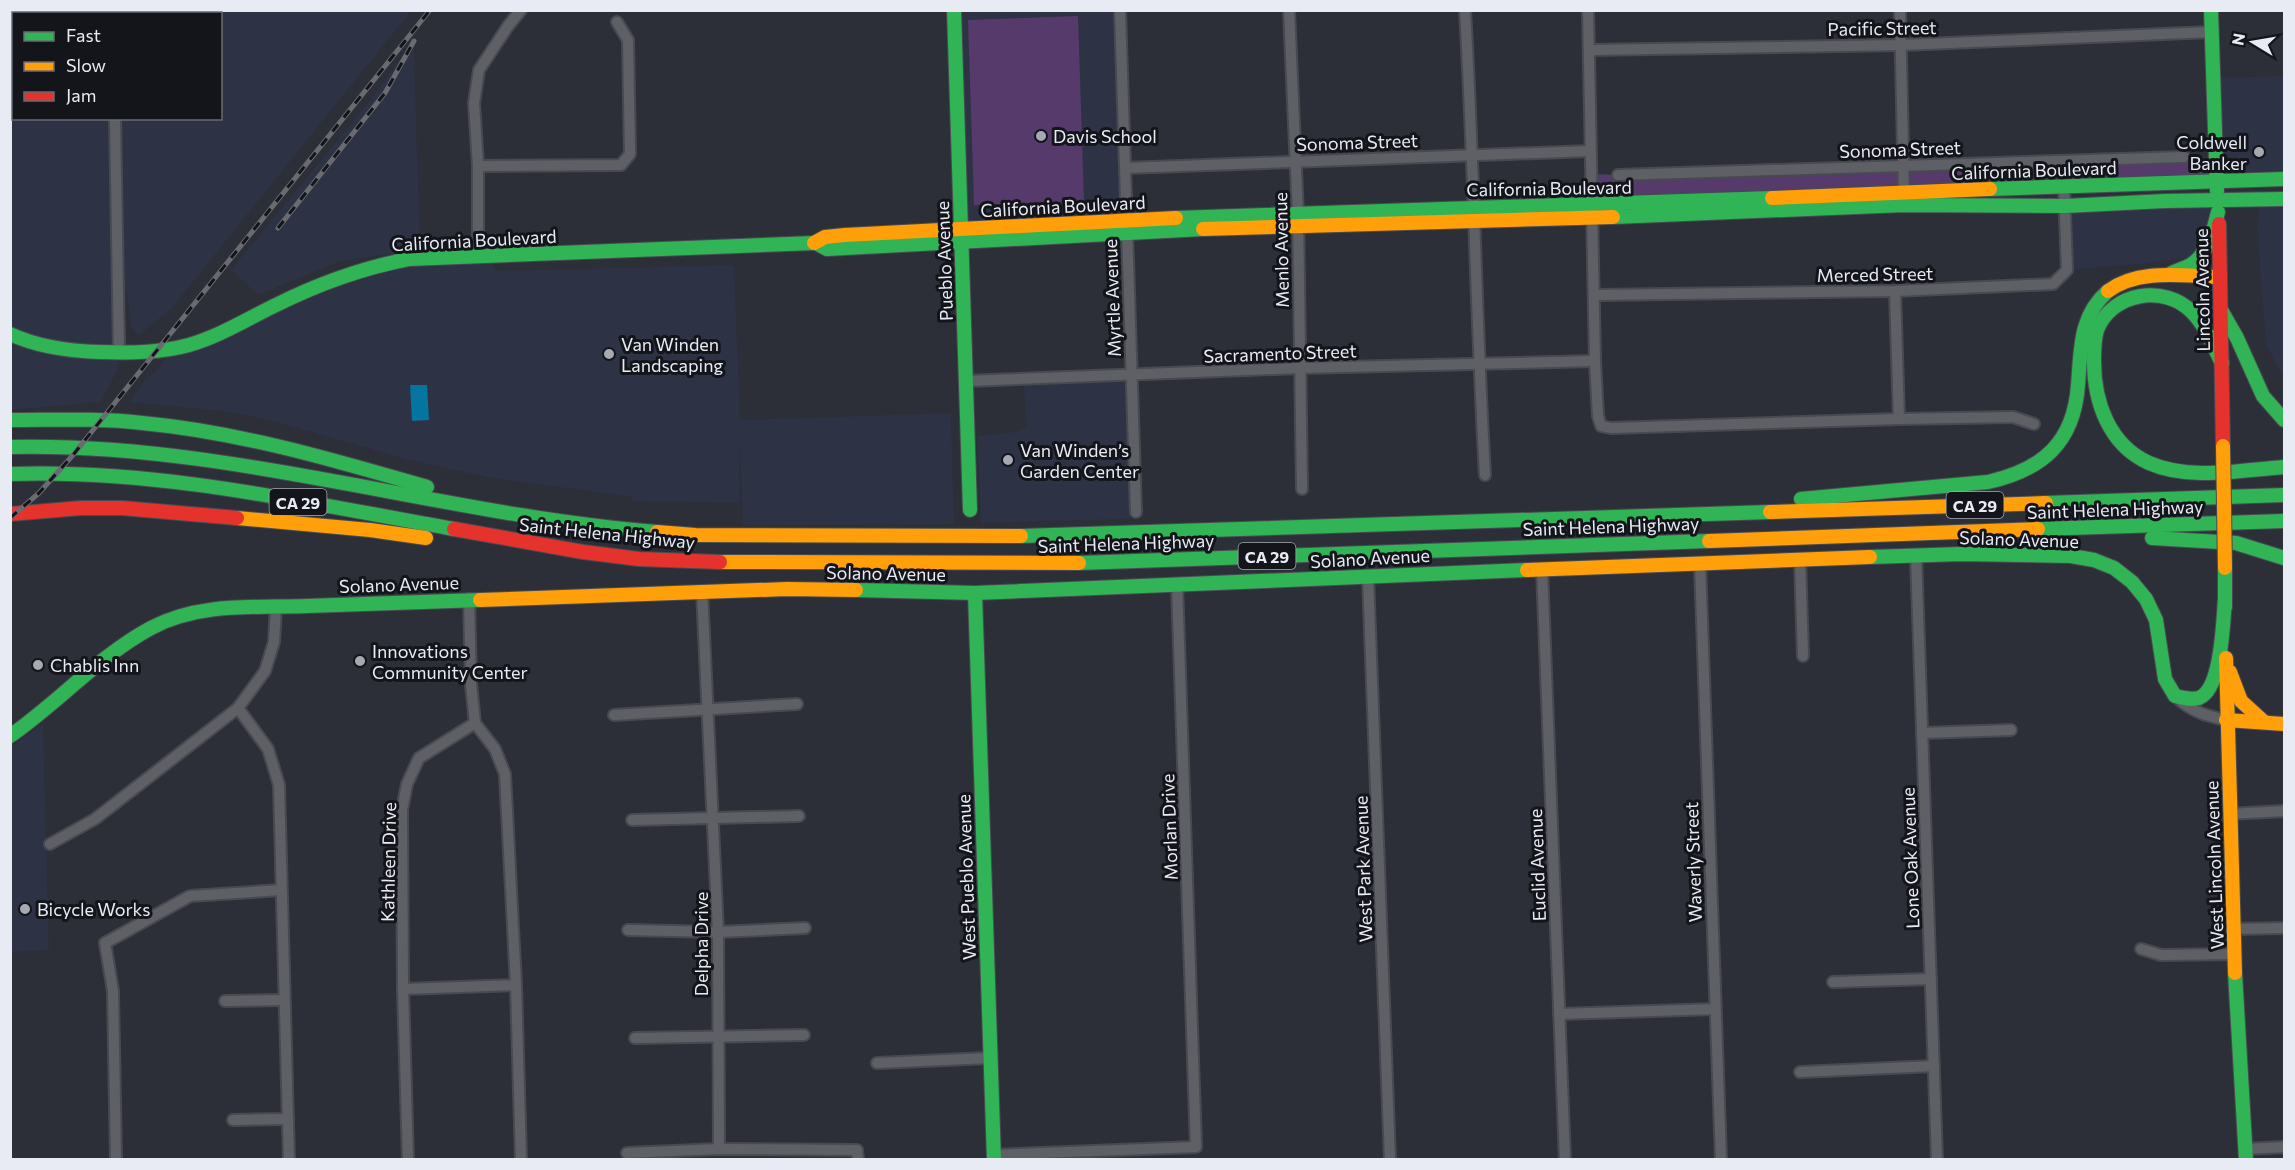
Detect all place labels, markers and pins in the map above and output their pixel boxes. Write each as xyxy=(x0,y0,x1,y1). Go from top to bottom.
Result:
place label: Davis School xyxy=(1053,125,1157,147)
marker: Davis School xyxy=(1034,129,1048,143)
place label: Coldwell Banker xyxy=(2176,131,2247,174)
marker: Coldwell Banker xyxy=(2252,145,2266,159)
place label: Van Winden Landscaping xyxy=(621,333,724,376)
marker: Van Winden Landscaping xyxy=(602,347,616,361)
place label: Van Winden’s Garden Center xyxy=(1020,439,1139,482)
marker: Van Winden’s Garden Center xyxy=(1001,453,1015,467)
place label: Innovations Community Center xyxy=(372,640,528,683)
place label: Chablis Inn xyxy=(50,654,139,676)
marker: Innovations Community Center xyxy=(353,654,367,668)
marker: Chablis Inn xyxy=(31,658,45,672)
place label: Bicycle Works xyxy=(37,898,151,920)
marker: Bicycle Works xyxy=(18,902,32,916)

